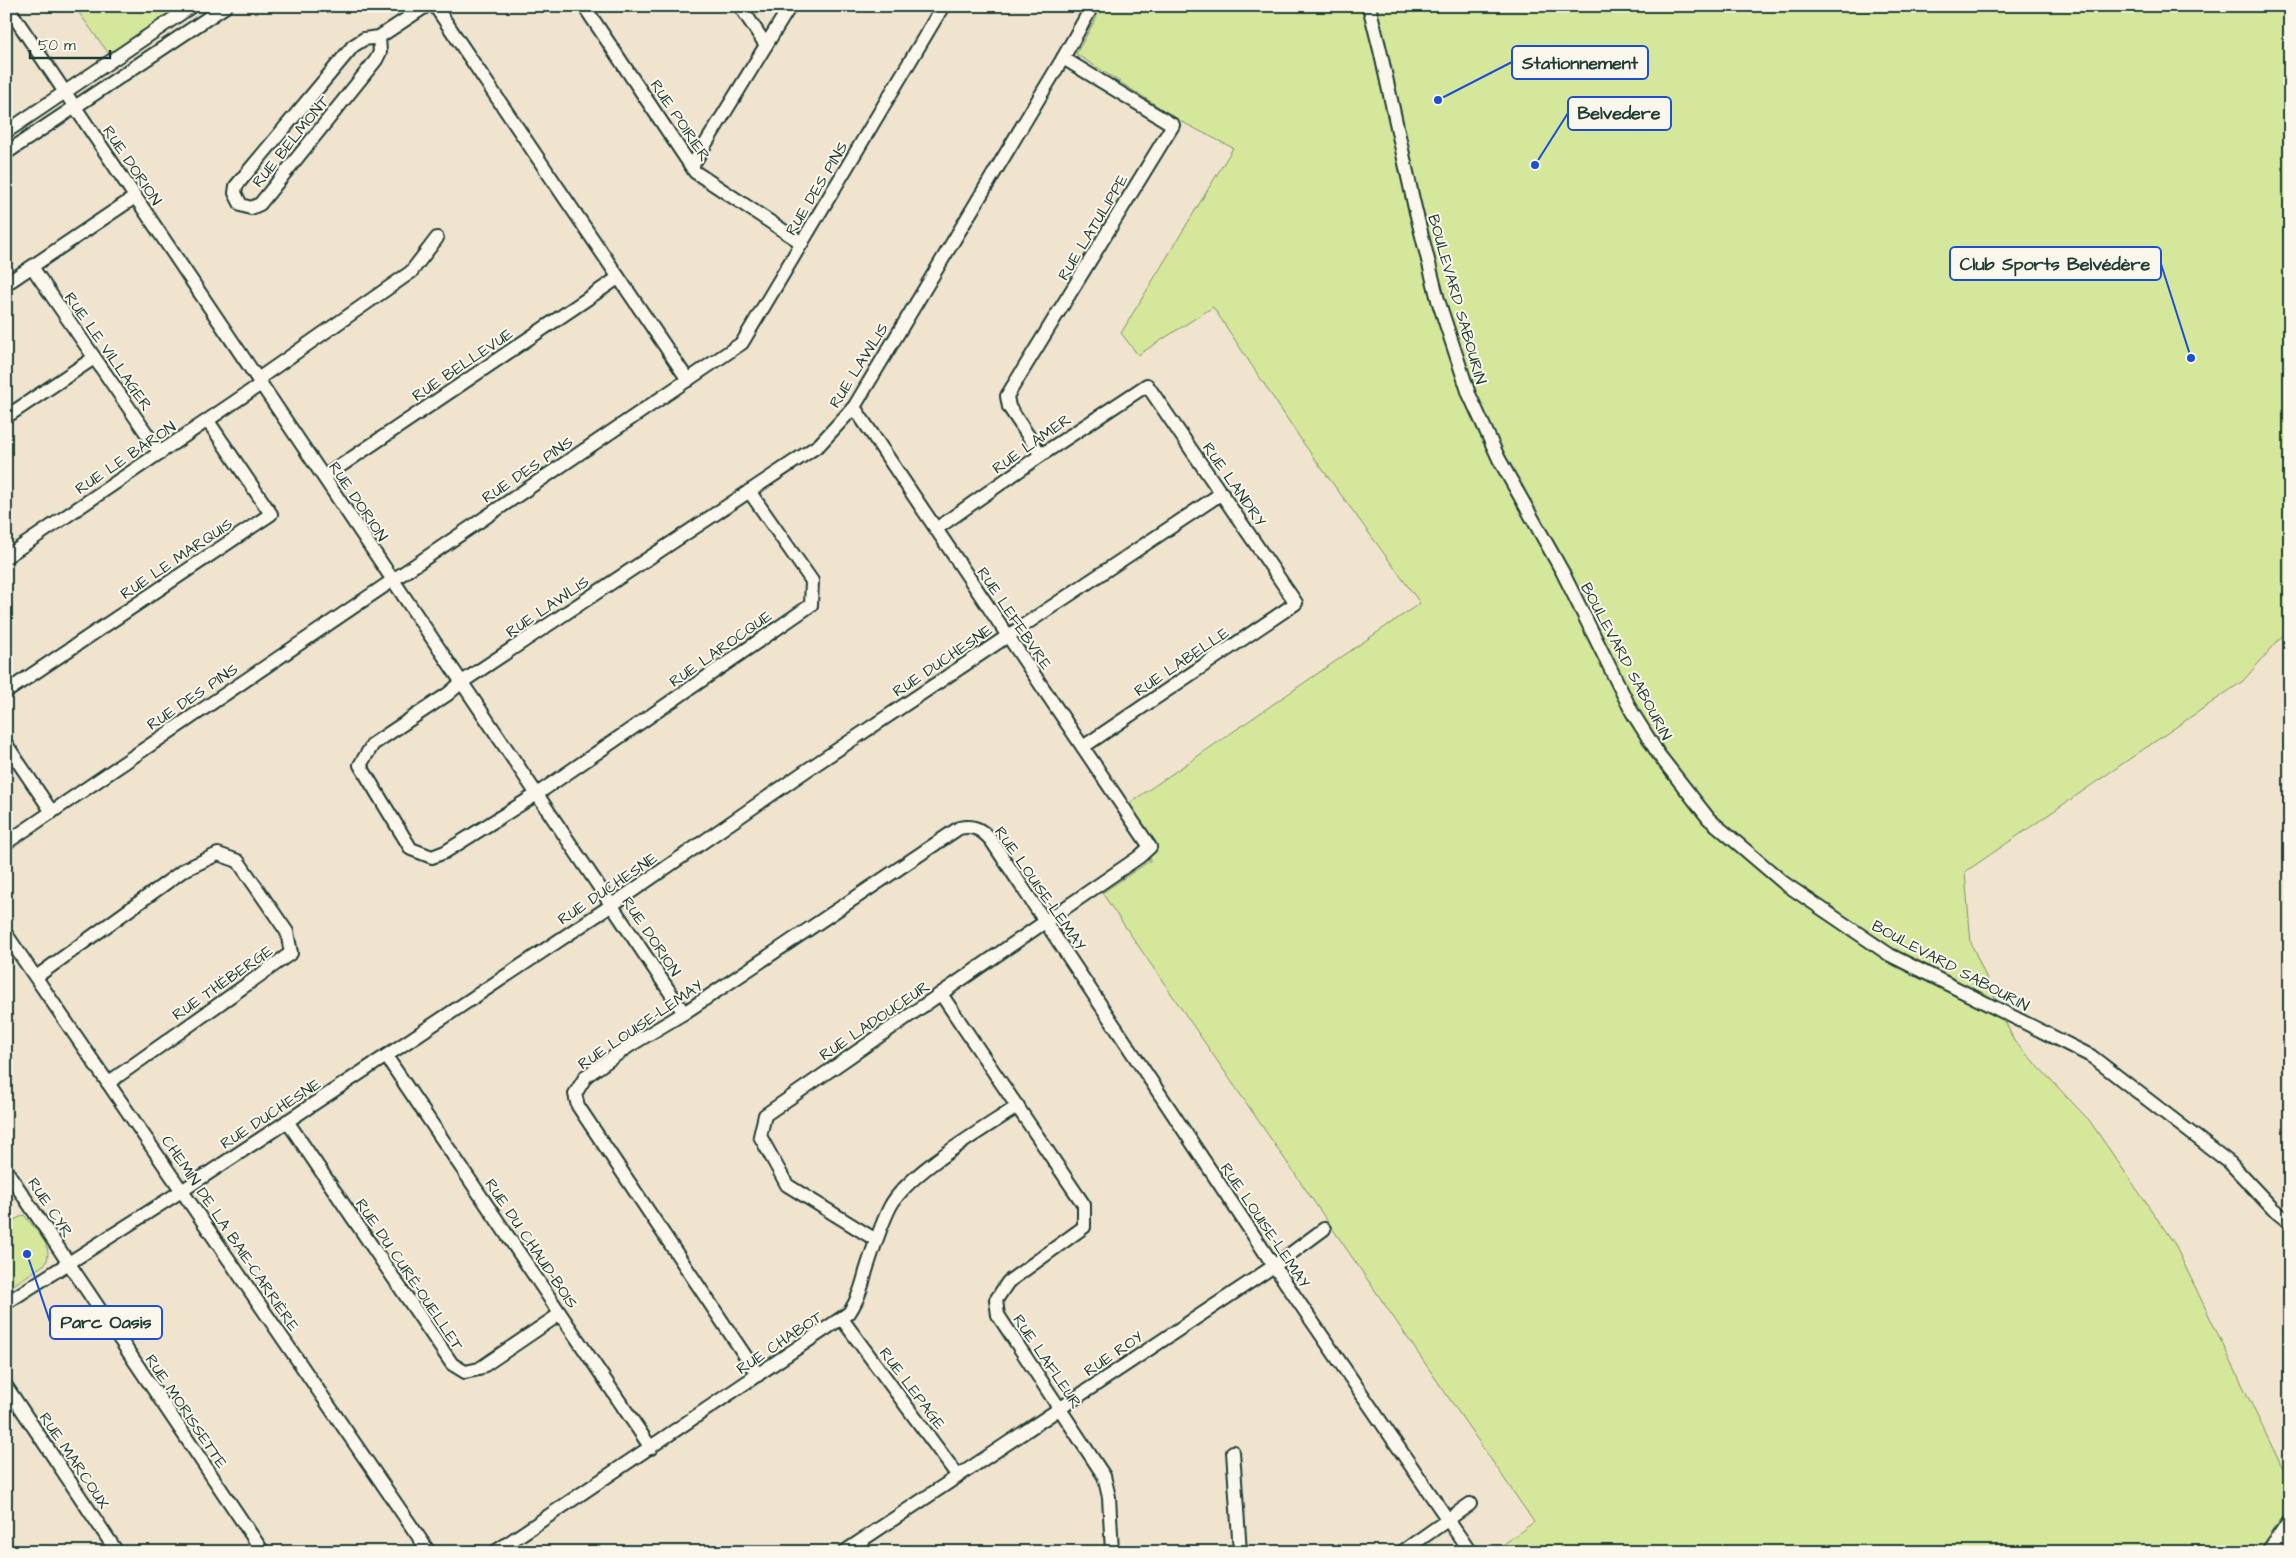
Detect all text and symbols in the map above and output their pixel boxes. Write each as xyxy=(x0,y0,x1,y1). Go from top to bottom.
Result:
scale bar xyxy=(30,28,110,60)
text: 50 m xyxy=(38,35,76,56)
callout: Stationnement xyxy=(1512,46,1648,79)
text: Stationnement xyxy=(1521,51,1639,76)
street label: RUE POIRIER xyxy=(645,75,716,166)
street label: RUE BELMONT xyxy=(247,91,335,192)
callout: Belvedere xyxy=(1568,97,1671,130)
text: Belvedere xyxy=(1577,101,1661,126)
street label: RUE DORION xyxy=(97,121,167,210)
street label: RUE DES PINS xyxy=(780,138,854,239)
street label: RUE LATULIPPE xyxy=(1053,170,1133,285)
street label: BOULEVARD SABOURIN xyxy=(1422,212,1492,387)
callout: Club Sports Belvédère xyxy=(1950,247,2161,280)
text: Club Sports Belvédère xyxy=(1960,252,2150,277)
street label: RUE LE VILLAGER xyxy=(59,288,157,415)
street label: RUE LAWLIS xyxy=(824,319,894,412)
street label: RUE BELLEVUE xyxy=(408,323,518,407)
street label: RUE LAMER xyxy=(988,409,1075,479)
street label: RUE LE BARON xyxy=(71,416,180,500)
street label: RUE DES PINS xyxy=(478,431,578,509)
street label: RUE LANDRY xyxy=(1197,438,1272,531)
street label: RUE DORION xyxy=(323,457,393,546)
street label: RUE LE MARQUIS xyxy=(116,513,237,605)
street label: RUE LEFEBVRE xyxy=(972,563,1057,675)
street label: RUE LAWLIS xyxy=(501,571,594,643)
street label: BOULEVARD SABOURIN xyxy=(1575,579,1677,744)
street label: RUE LAROCQUE xyxy=(665,605,777,693)
street label: RUE DUCHESNE xyxy=(888,619,997,702)
street label: RUE LABELLE xyxy=(1130,622,1234,702)
street label: RUE DES PINS xyxy=(143,658,243,736)
street label: RUE LOUISE-LEMAY xyxy=(989,822,1092,955)
street label: RUE DUCHESNE xyxy=(553,847,662,930)
street label: RUE DORION xyxy=(616,892,686,981)
street label: BOULEVARD SABOURIN xyxy=(1868,915,2033,1017)
street label: RUE THÉBERGE xyxy=(168,940,278,1026)
street label: RUE LOUISE-LEMAY xyxy=(574,974,708,1075)
street label: RUE LADOUCEUR xyxy=(815,976,934,1066)
street label: RUE DUCHESNE xyxy=(216,1073,326,1155)
street label: CHEMIN DE LA BAIE-CARRIÈRE xyxy=(156,1131,305,1336)
street label: RUE LOUISE-LEMAY xyxy=(1215,1159,1316,1293)
street label: RUE CYR xyxy=(22,1173,78,1242)
street label: RUE DU CHAUD-BOIS xyxy=(479,1174,583,1313)
street label: RUE DU CURÉ-OUELLET xyxy=(350,1194,468,1355)
callout: Parc Oasis xyxy=(50,1306,162,1339)
street label: RUE CHABOT xyxy=(732,1306,827,1380)
text: Parc Oasis xyxy=(60,1310,152,1335)
street label: RUE LAFLEUR xyxy=(1007,1310,1087,1413)
street label: RUE ROY xyxy=(1080,1326,1148,1382)
street label: RUE LEPAGE xyxy=(874,1343,951,1435)
street label: RUE MORISSETTE xyxy=(140,1350,233,1473)
street label: RUE MARCOUX xyxy=(34,1408,115,1513)

